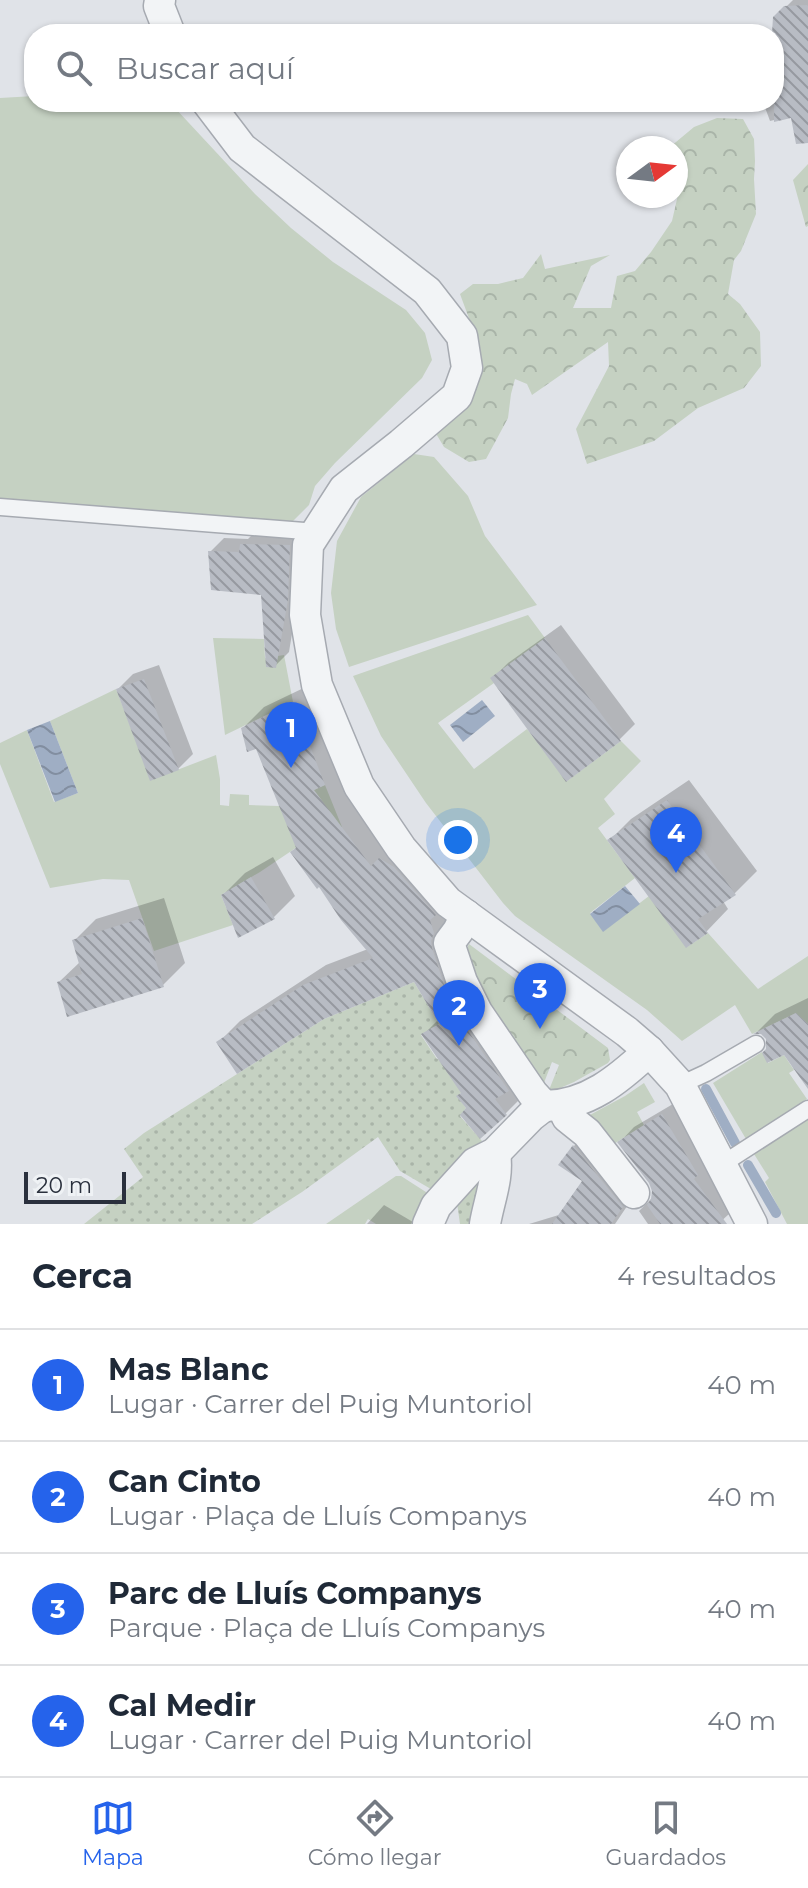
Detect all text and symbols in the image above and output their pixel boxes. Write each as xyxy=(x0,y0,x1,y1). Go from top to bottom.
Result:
search box xyxy=(24,24,784,112)
icon: search xyxy=(52,46,96,90)
text: Buscar aquí xyxy=(116,50,294,87)
north arrow xyxy=(616,136,688,208)
pin: 1 xyxy=(265,702,317,768)
pin: 4 xyxy=(650,807,702,873)
your location xyxy=(438,820,478,860)
pin: 3 xyxy=(514,963,566,1029)
pin: 2 xyxy=(433,980,485,1046)
scale bar xyxy=(24,1168,126,1204)
text: 20 m xyxy=(36,1172,92,1199)
text: Cerca xyxy=(32,1255,133,1297)
text: 4 resultados xyxy=(617,1260,776,1292)
text: Mas Blanc xyxy=(108,1351,269,1388)
text: 1 xyxy=(53,1369,63,1401)
text: 40 m xyxy=(707,1369,776,1401)
text: Lugar · Carrer del Puig Muntoriol xyxy=(108,1388,533,1420)
text: Can Cinto xyxy=(108,1463,261,1500)
text: 2 xyxy=(50,1481,66,1513)
text: 40 m xyxy=(707,1481,776,1513)
text: Lugar · Plaça de Lluís Companys xyxy=(108,1500,527,1532)
text: Parc de Lluís Companys xyxy=(108,1575,482,1612)
text: 3 xyxy=(50,1593,66,1625)
text: 40 m xyxy=(707,1593,776,1625)
text: Parque · Plaça de Lluís Companys xyxy=(108,1612,545,1644)
text: Cal Medir xyxy=(108,1687,256,1724)
text: 4 xyxy=(49,1705,67,1737)
text: 40 m xyxy=(707,1705,776,1737)
text: Lugar · Carrer del Puig Muntoriol xyxy=(108,1724,533,1756)
tab: Mapa xyxy=(82,1796,144,1871)
tab: Cómo llegar xyxy=(308,1796,441,1871)
tab: Guardados xyxy=(605,1796,726,1871)

